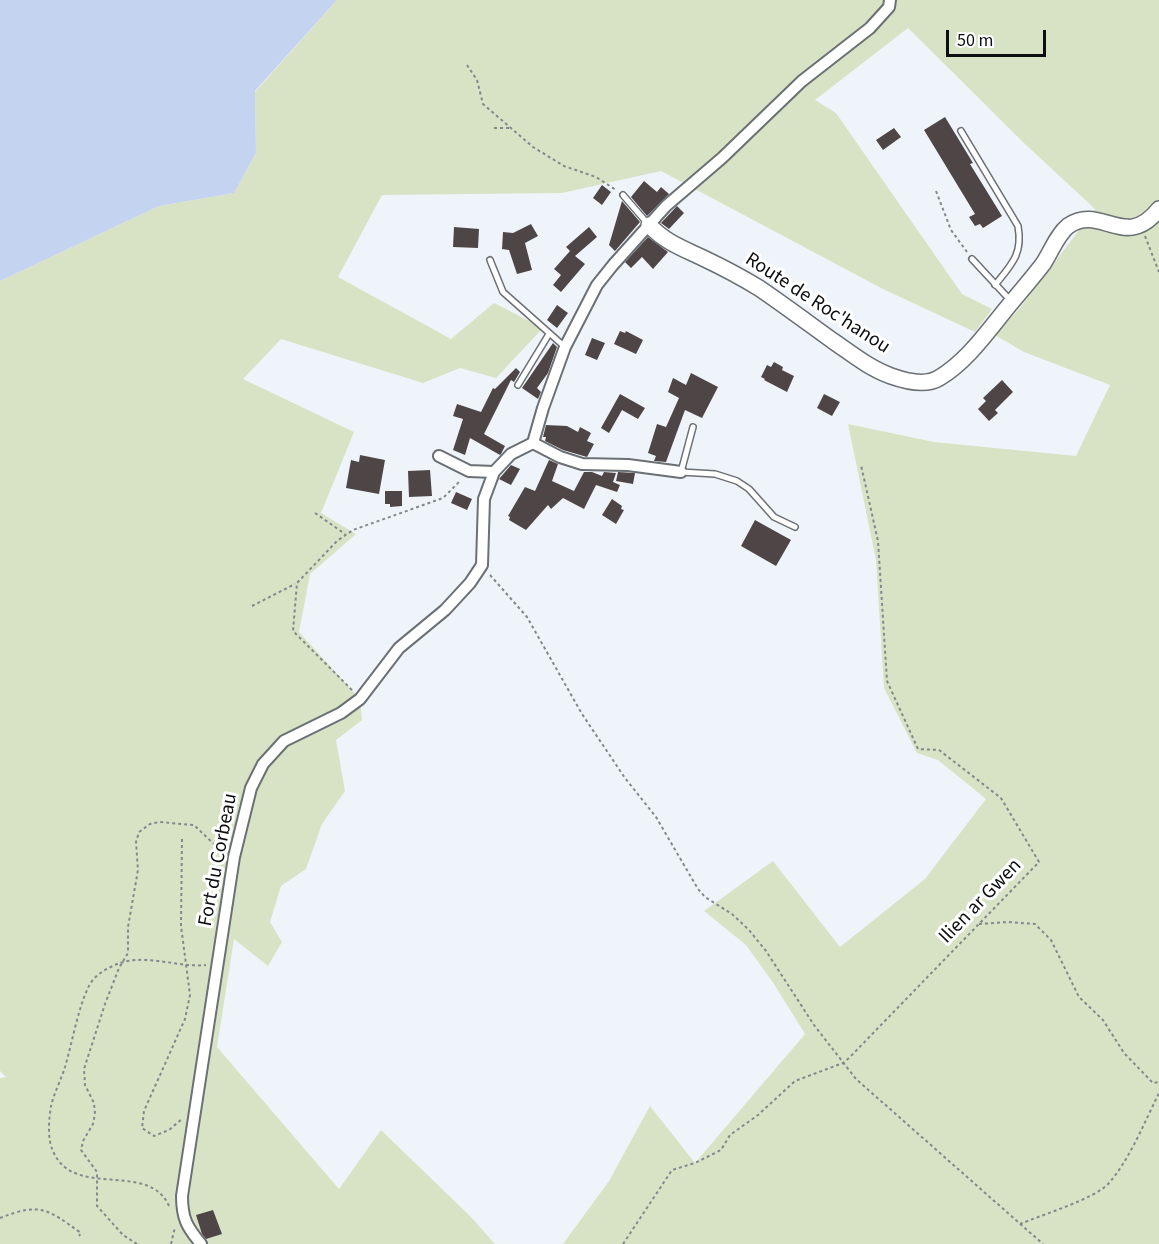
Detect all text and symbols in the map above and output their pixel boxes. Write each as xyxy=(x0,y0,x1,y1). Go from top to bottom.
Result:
scale bar xyxy=(949,18,1050,56)
text: 50 m xyxy=(957,28,993,53)
street label: Route de Roc'hanou xyxy=(740,248,894,360)
street label: Fort du Corbeau xyxy=(194,791,244,929)
street label: Ilien ar Gwen xyxy=(935,855,1027,949)

